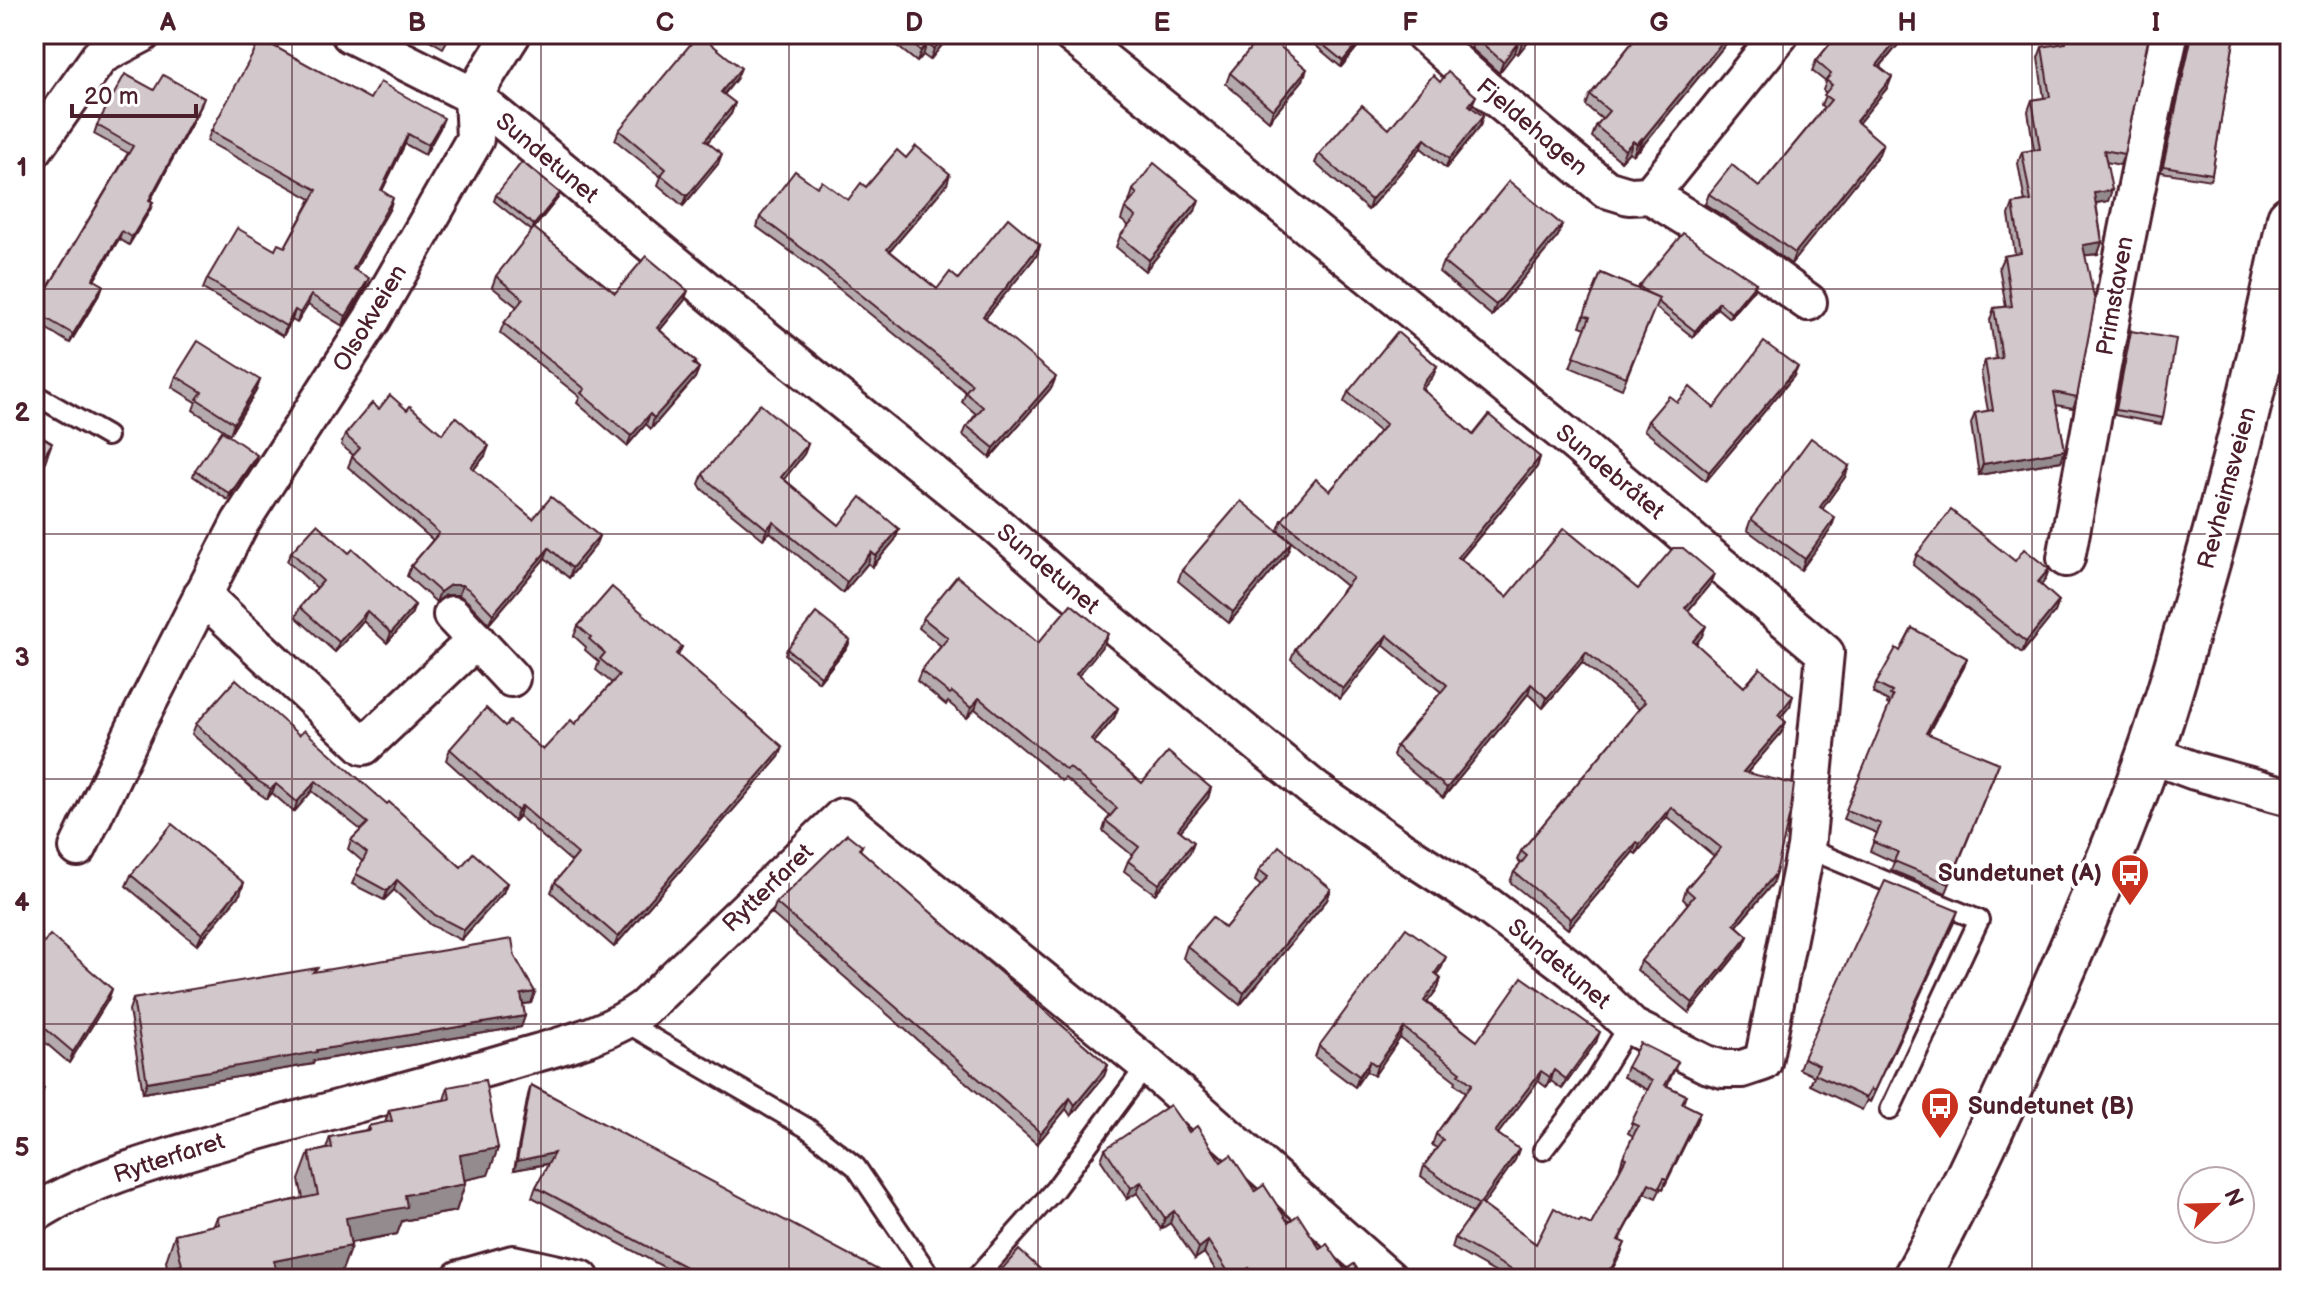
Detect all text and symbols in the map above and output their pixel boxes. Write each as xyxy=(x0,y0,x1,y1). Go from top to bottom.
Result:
text: A xyxy=(159,8,176,39)
text: B xyxy=(408,8,426,39)
text: C xyxy=(656,8,674,39)
text: D xyxy=(905,8,923,39)
text: E xyxy=(1154,8,1171,39)
text: F xyxy=(1402,8,1418,39)
text: G xyxy=(1649,8,1669,39)
text: H xyxy=(1897,8,1917,39)
text: I xyxy=(2152,8,2160,39)
scale bar xyxy=(72,68,196,118)
street label: Fjeldehagen xyxy=(1471,72,1593,182)
text: 20 m xyxy=(84,82,139,111)
street label: Sundetunet xyxy=(490,107,605,210)
text: 1 xyxy=(17,153,27,184)
street label: Primstaven xyxy=(2090,234,2140,358)
street label: Olsokveien xyxy=(327,259,413,377)
text: 2 xyxy=(14,398,30,429)
street label: Revheimsveien xyxy=(2191,404,2263,572)
street label: Sundebråtet xyxy=(1550,418,1671,526)
street label: Sundetunet xyxy=(991,518,1106,621)
text: 3 xyxy=(14,643,30,674)
street label: Rytterfaret xyxy=(717,837,820,938)
bus stop icon: Sundetunet (A) xyxy=(2109,852,2151,907)
place label: Sundetunet (A) xyxy=(1938,859,2102,888)
text: 4 xyxy=(14,888,30,919)
street label: Sundetunet xyxy=(1502,913,1617,1016)
bus stop icon: Sundetunet (B) xyxy=(1919,1085,1961,1140)
place label: Sundetunet (B) xyxy=(1968,1092,2134,1121)
street label: Rytterfaret xyxy=(110,1126,229,1190)
text: 5 xyxy=(14,1133,30,1164)
north arrow xyxy=(2176,1165,2256,1245)
text: N xyxy=(2217,1185,2249,1211)

